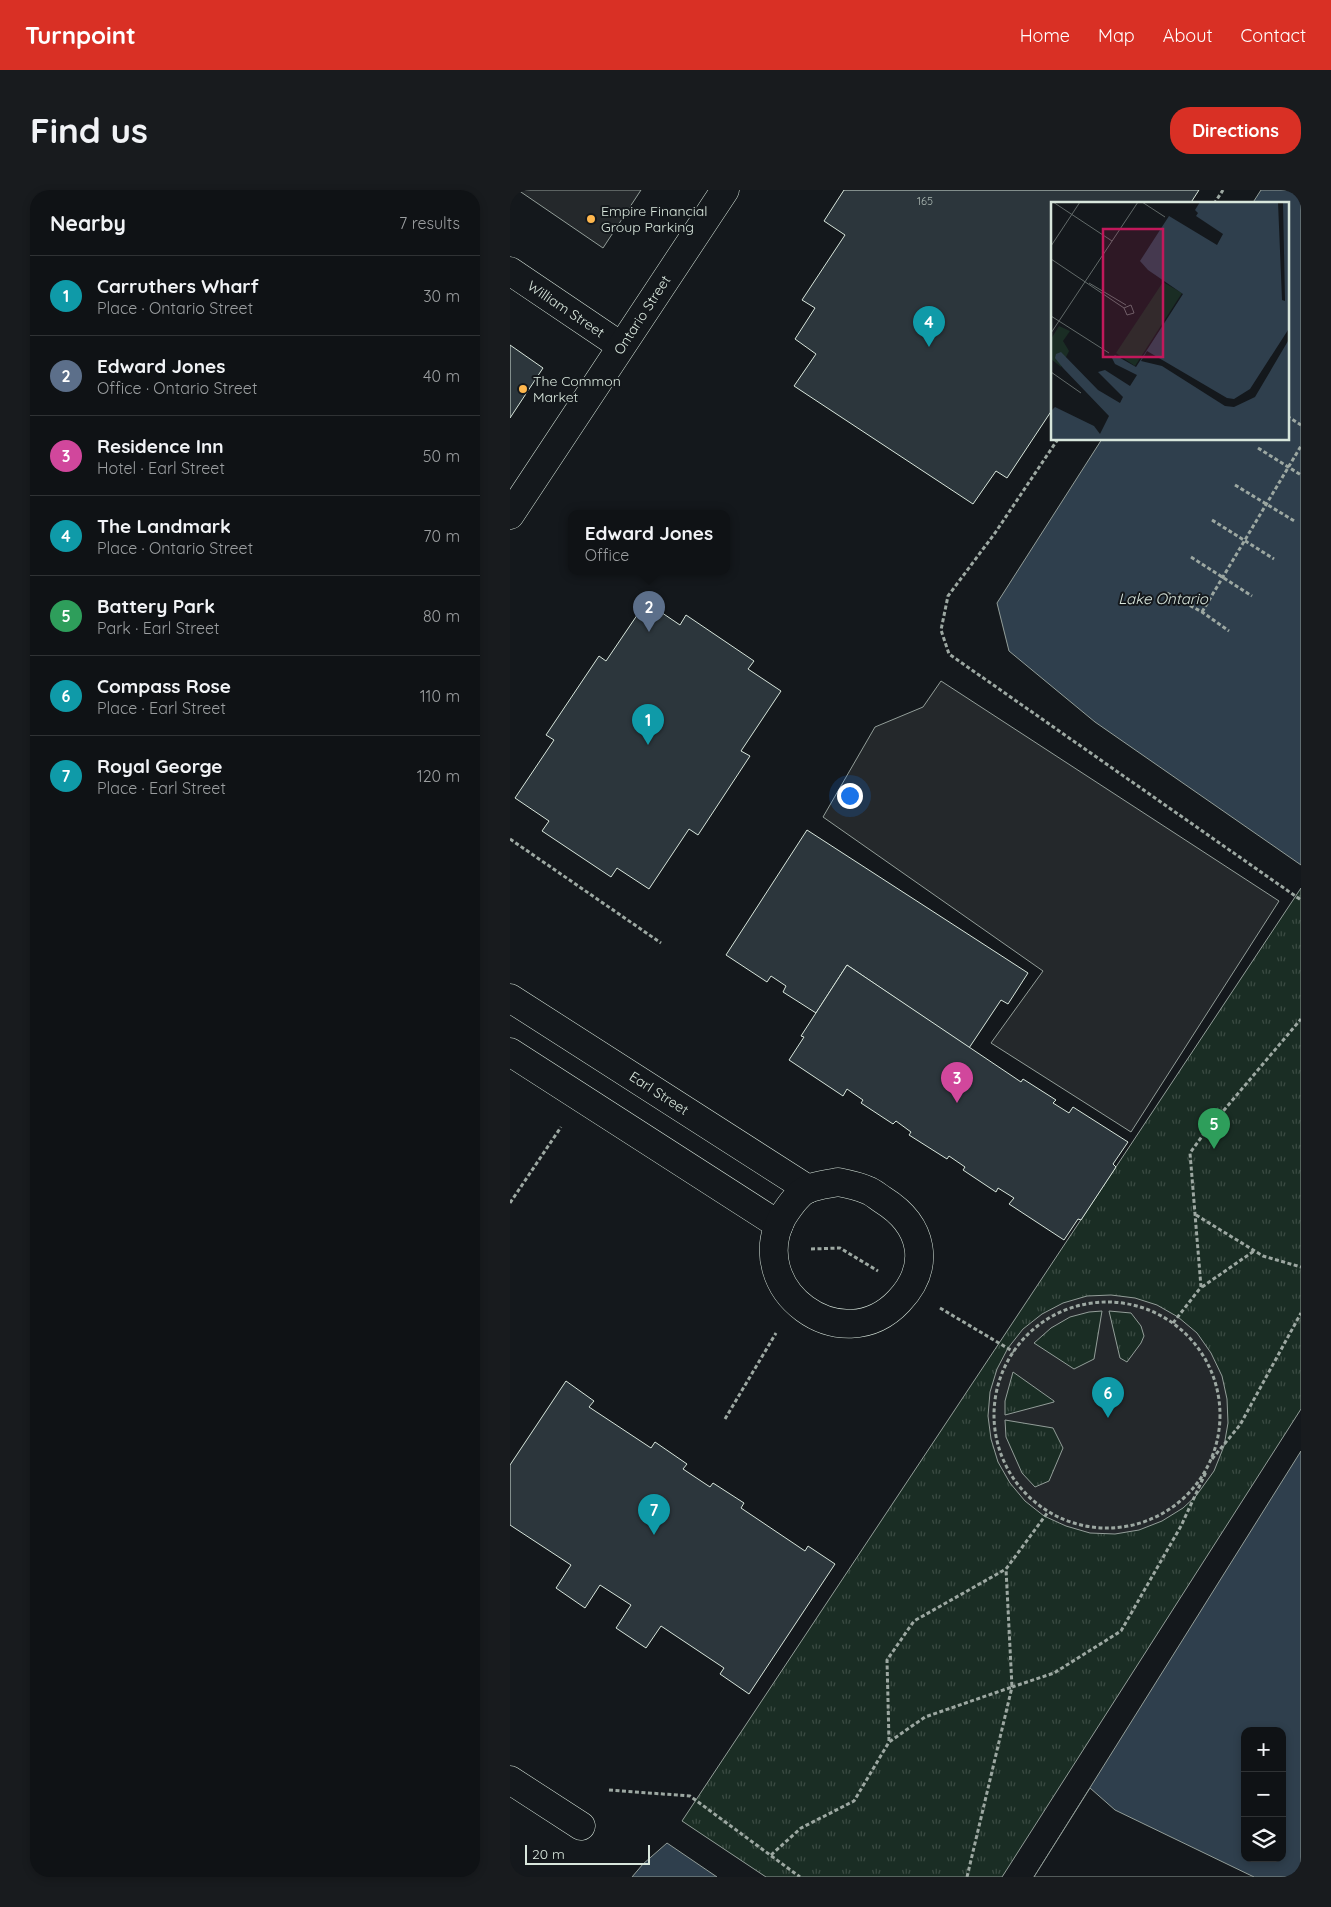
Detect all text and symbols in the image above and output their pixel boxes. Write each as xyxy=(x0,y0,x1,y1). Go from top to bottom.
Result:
text: Turnpoint xyxy=(25,20,136,50)
text: Home xyxy=(1020,24,1070,47)
text: Map xyxy=(1098,24,1135,47)
text: About xyxy=(1163,24,1213,47)
text: Contact xyxy=(1241,24,1306,47)
button: Directions xyxy=(1170,107,1301,154)
text: Find us xyxy=(30,108,148,152)
house number: 165 xyxy=(917,194,933,208)
place label: Empire Financial Group Parking xyxy=(601,202,708,236)
inset map xyxy=(1051,202,1288,440)
text: Nearby xyxy=(50,210,126,236)
text: 7 results xyxy=(399,213,460,233)
marker: Empire Financial Group Parking xyxy=(585,213,597,225)
street label: Ontario Street xyxy=(610,272,674,358)
text: Carruthers Wharf xyxy=(97,274,259,298)
street label: William Street xyxy=(524,277,608,342)
text: 1 xyxy=(63,286,69,306)
text: 30 m xyxy=(423,286,460,306)
text: Place · Ontario Street xyxy=(97,298,253,318)
pin: 4 xyxy=(913,306,945,347)
text: Edward Jones xyxy=(97,354,225,378)
text: 2 xyxy=(61,366,71,386)
text: 40 m xyxy=(423,366,460,386)
place label: The Common Market xyxy=(533,372,621,406)
text: Office · Ontario Street xyxy=(97,378,257,398)
marker: The Common Market xyxy=(517,383,529,395)
text: Residence Inn xyxy=(97,434,224,458)
text: 3 xyxy=(62,446,70,466)
text: 50 m xyxy=(423,446,460,466)
text: Hotel · Earl Street xyxy=(97,458,225,478)
popup xyxy=(568,510,730,575)
text: The Landmark xyxy=(97,514,231,538)
text: Edward Jones xyxy=(585,521,713,545)
text: 4 xyxy=(61,526,71,546)
text: 70 m xyxy=(423,526,460,546)
text: Place · Ontario Street xyxy=(97,538,253,558)
text: Office xyxy=(585,545,629,565)
water label: Lake Ontario xyxy=(1118,589,1209,608)
pin: 2 xyxy=(633,591,665,632)
text: Battery Park xyxy=(97,594,215,618)
text: 5 xyxy=(61,606,71,626)
text: 80 m xyxy=(423,606,460,626)
text: Park · Earl Street xyxy=(97,618,219,638)
text: Compass Rose xyxy=(97,674,231,698)
text: 6 xyxy=(62,686,70,706)
text: 110 m xyxy=(420,686,460,706)
text: Place · Earl Street xyxy=(97,698,226,718)
pin: 1 xyxy=(632,704,664,745)
text: Royal George xyxy=(97,754,223,778)
text: 7 xyxy=(62,766,70,786)
text: 120 m xyxy=(417,766,460,786)
text: Place · Earl Street xyxy=(97,778,226,798)
your location xyxy=(837,783,863,809)
pin: 3 xyxy=(941,1062,973,1103)
street label: Earl Street xyxy=(626,1067,692,1119)
pin: 5 xyxy=(1198,1108,1230,1149)
pin: 6 xyxy=(1092,1377,1124,1418)
pin: 7 xyxy=(638,1494,670,1535)
map controls xyxy=(1241,1727,1286,1862)
button: + xyxy=(1241,1727,1286,1772)
button: − xyxy=(1241,1772,1286,1817)
button: layers xyxy=(1241,1817,1286,1862)
scale bar xyxy=(525,1842,650,1865)
text: 20 m xyxy=(532,1845,565,1863)

